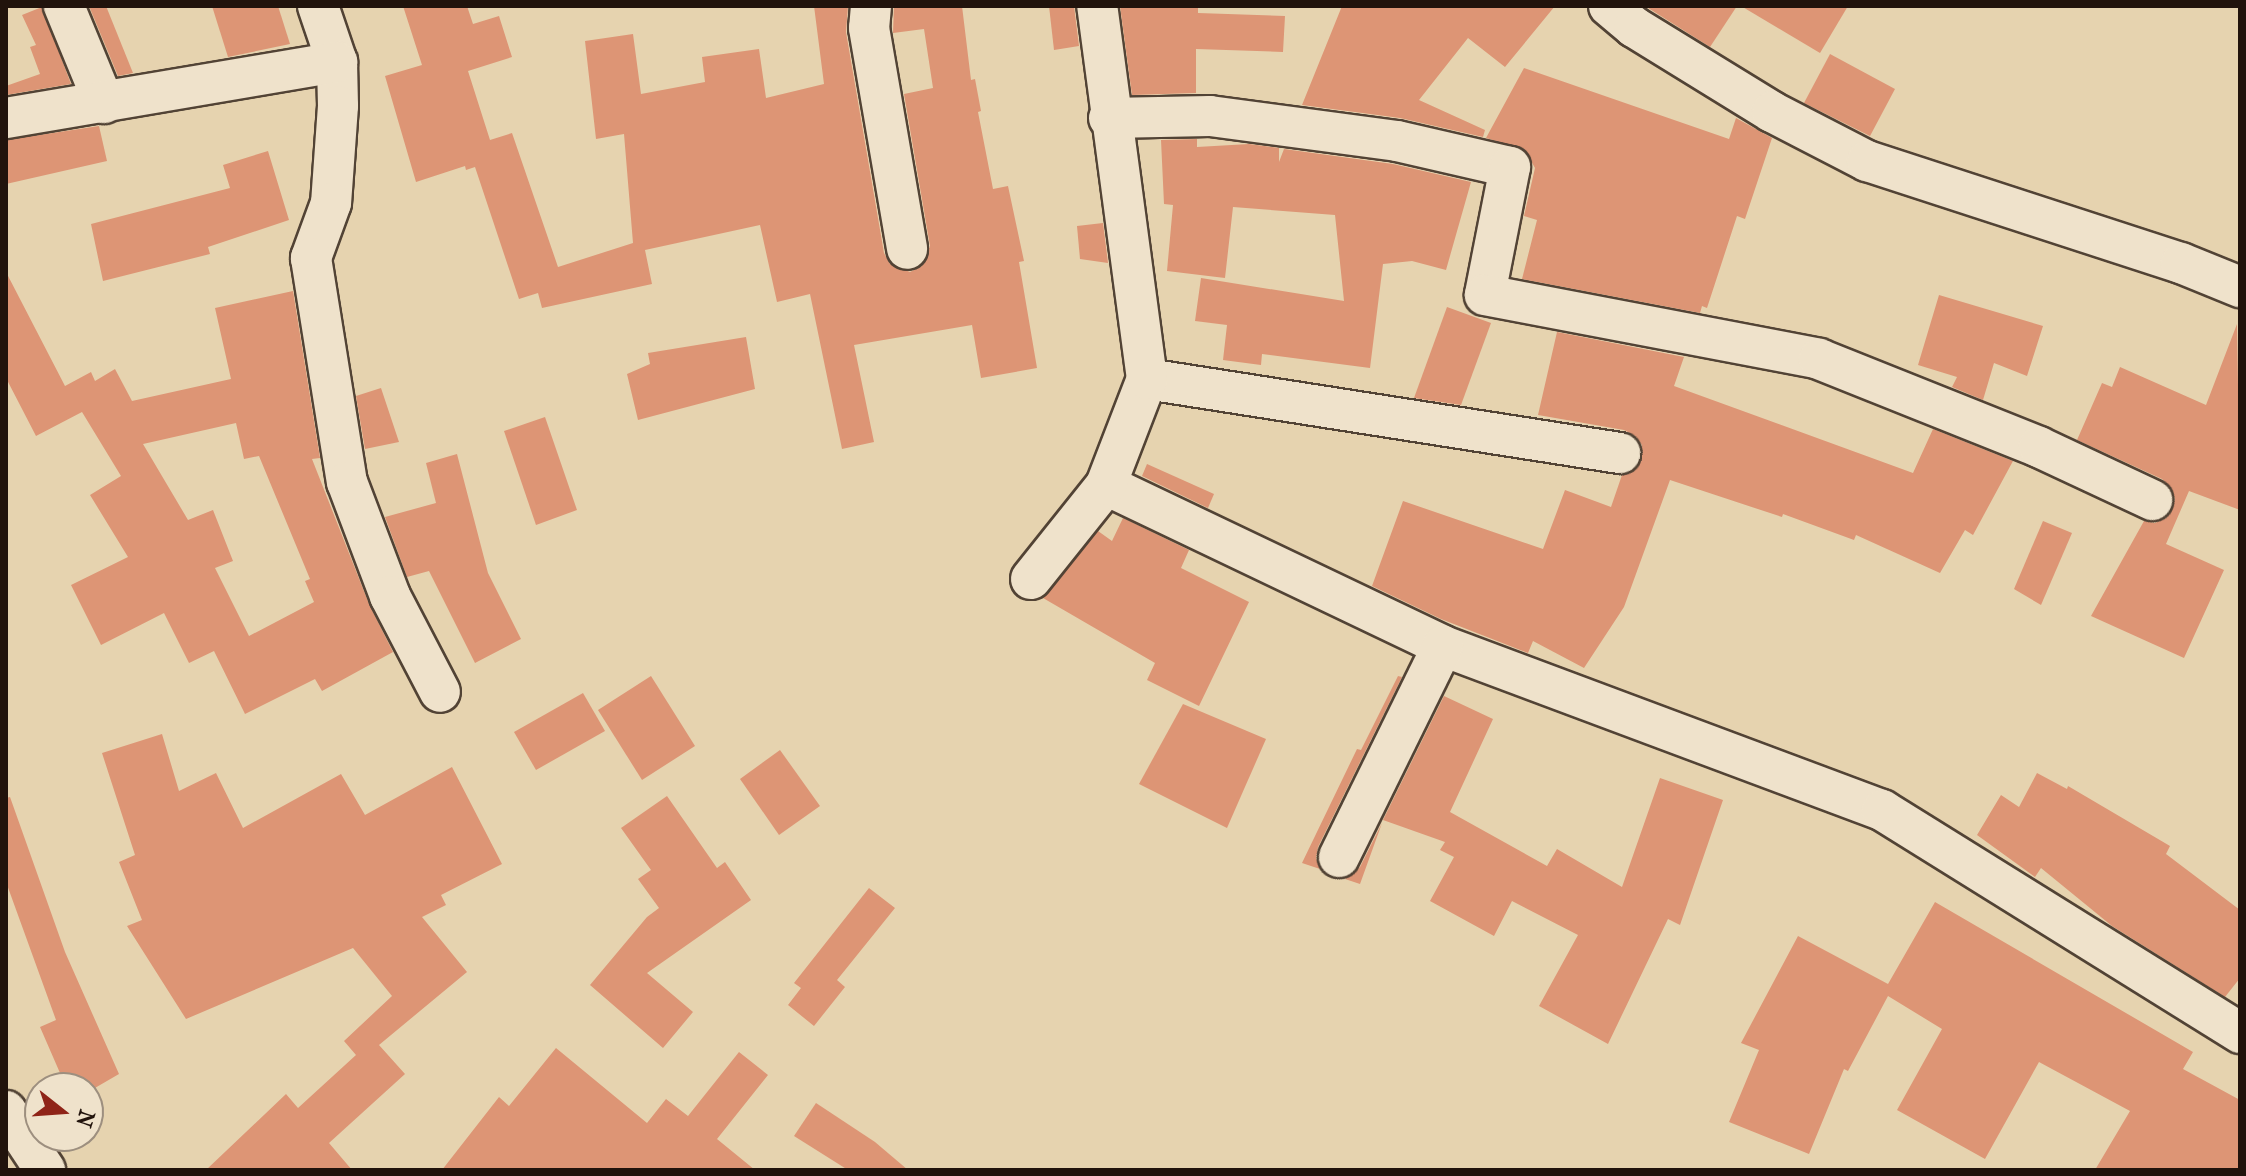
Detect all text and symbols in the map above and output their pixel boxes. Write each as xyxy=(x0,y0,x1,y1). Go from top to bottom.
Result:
north arrow xyxy=(24,1072,104,1152)
text: N xyxy=(70,1107,100,1130)

